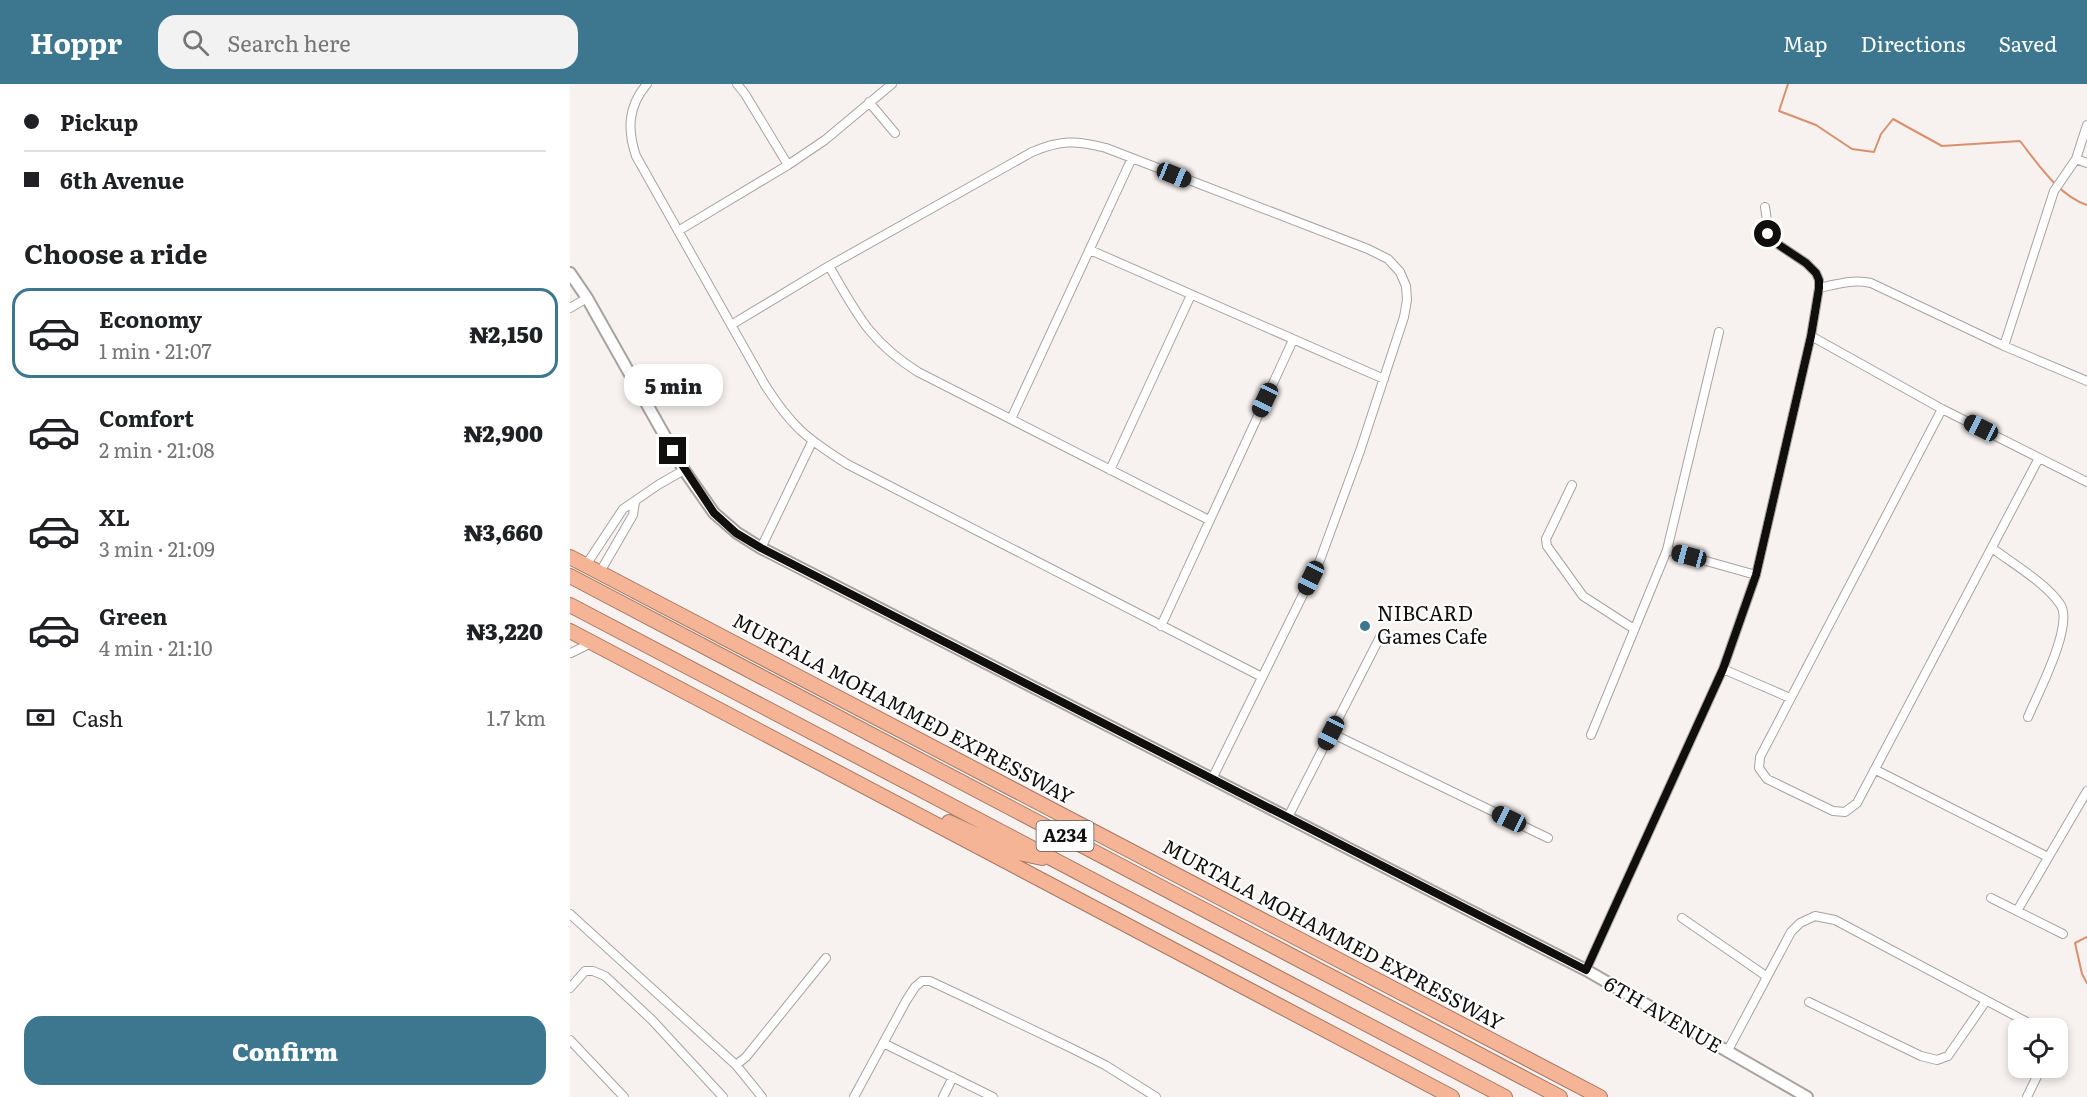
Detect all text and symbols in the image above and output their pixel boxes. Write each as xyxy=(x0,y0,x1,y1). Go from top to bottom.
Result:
search box xyxy=(158,15,578,69)
text: Hoppr xyxy=(30,21,122,63)
icon: search xyxy=(179,26,212,59)
text: Search here xyxy=(227,26,351,59)
text: Map xyxy=(1783,27,1828,58)
text: Directions xyxy=(1861,27,1966,58)
text: Saved xyxy=(1999,27,2057,58)
text: Pickup xyxy=(60,105,138,138)
car xyxy=(1154,160,1194,190)
text: 6th Avenue xyxy=(60,163,184,196)
route start xyxy=(1754,220,1781,247)
text: Choose a ride xyxy=(24,232,207,272)
text: Economy xyxy=(99,302,202,335)
icon: car xyxy=(27,306,81,360)
text: ₦2,150 xyxy=(469,317,543,350)
text: 1 min · 21:07 xyxy=(99,335,212,365)
callout: 5 min xyxy=(624,364,722,406)
text: 5 min xyxy=(645,370,702,400)
car xyxy=(1249,380,1281,420)
text: Comfort xyxy=(99,401,194,434)
icon: car xyxy=(27,405,81,459)
car xyxy=(1961,412,2001,444)
text: ₦2,900 xyxy=(464,416,543,449)
text: 2 min · 21:08 xyxy=(99,434,215,464)
route end xyxy=(659,437,686,464)
text: XL xyxy=(99,500,130,533)
icon: car xyxy=(27,504,81,558)
text: ₦3,660 xyxy=(464,515,543,548)
text: 3 min · 21:09 xyxy=(99,533,215,563)
car xyxy=(1669,543,1709,569)
car xyxy=(1295,558,1327,598)
place label: NIBCARD Games Cafe xyxy=(1377,597,1487,650)
text: Green xyxy=(99,599,168,632)
icon: car xyxy=(27,603,81,657)
street label: MURTALA MOHAMMED EXPRESSWAY xyxy=(728,604,1080,810)
text: ₦3,220 xyxy=(466,614,543,647)
marker: NIBCARD Games Cafe xyxy=(1358,619,1372,633)
text: 4 min · 21:10 xyxy=(99,632,213,662)
icon: cash xyxy=(24,701,57,734)
text: Cash xyxy=(72,701,123,734)
text: 1.7 km xyxy=(487,702,546,732)
car xyxy=(1315,713,1347,753)
car xyxy=(1489,803,1529,835)
road number: A234 xyxy=(1036,821,1094,851)
street label: MURTALA MOHAMMED EXPRESSWAY xyxy=(1158,830,1510,1036)
street label: 6TH AVENUE xyxy=(1599,967,1729,1059)
button: Confirm xyxy=(24,1016,546,1085)
map controls xyxy=(2008,1018,2068,1078)
button: locate xyxy=(2008,1018,2068,1078)

